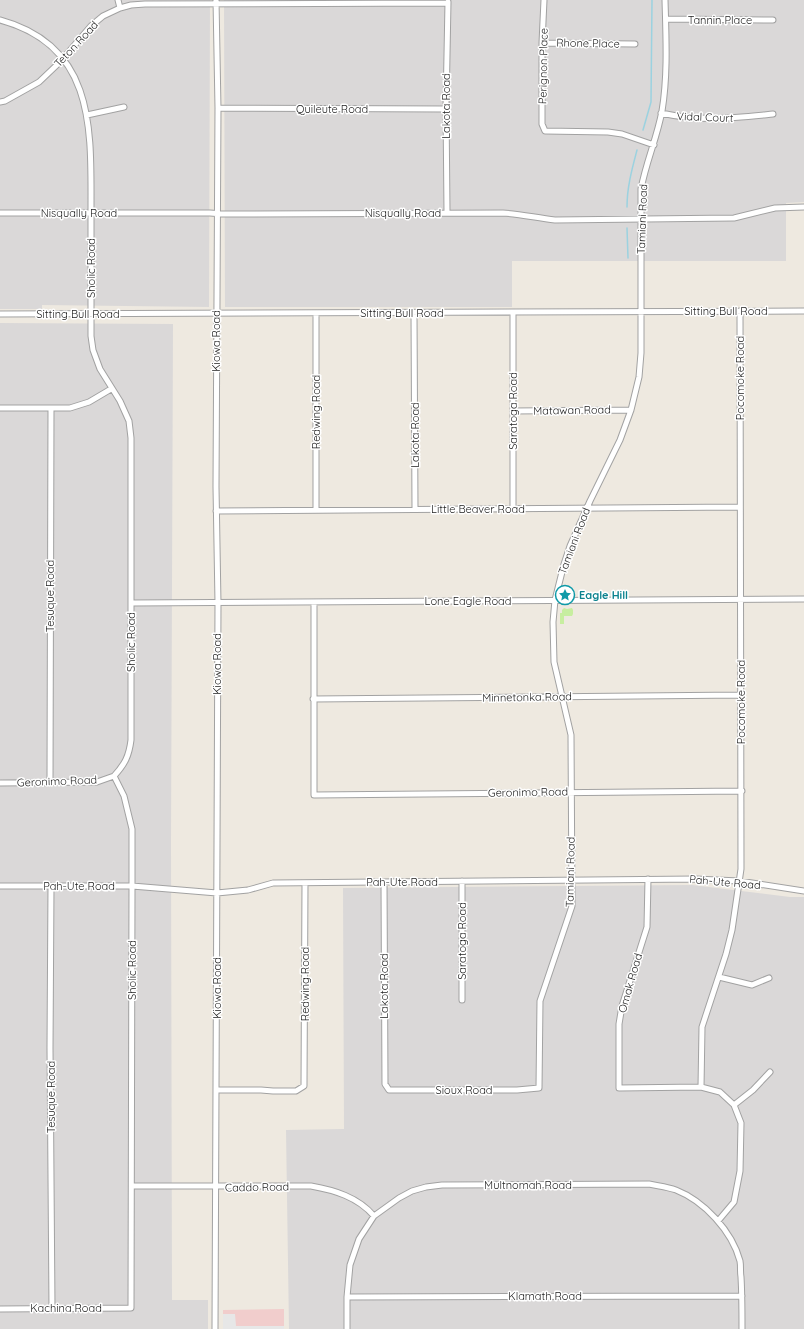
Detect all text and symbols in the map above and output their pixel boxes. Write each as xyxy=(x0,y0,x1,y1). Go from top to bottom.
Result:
street label: Tannin Place xyxy=(688,13,752,27)
street label: Teton Road xyxy=(51,18,101,70)
street label: Perignon Place xyxy=(535,28,551,104)
street label: Rhone Place xyxy=(556,35,620,51)
street label: Lakota Road xyxy=(439,73,453,139)
street label: Quileute Road xyxy=(296,102,368,116)
street label: Vidal Court xyxy=(676,109,734,125)
street label: Tamiani Road xyxy=(634,184,650,254)
street label: Nisqually Road xyxy=(41,206,117,220)
street label: Nisqually Road xyxy=(365,206,441,220)
street label: Sholic Road xyxy=(84,238,98,298)
street label: Sitting Bull Road xyxy=(684,304,768,318)
street label: Sitting Bull Road xyxy=(360,306,444,320)
street label: Sitting Bull Road xyxy=(36,307,120,321)
street label: Kiowa Road xyxy=(209,310,223,372)
street label: Pocomoke Road xyxy=(733,336,747,420)
street label: Saratoga Road xyxy=(506,372,520,450)
street label: Redwing Road xyxy=(309,375,323,449)
street label: Lakota Road xyxy=(408,402,422,468)
street label: Matawan Road xyxy=(533,402,611,418)
street label: Little Beaver Road xyxy=(431,502,525,516)
street label: Tamiani Road xyxy=(555,506,593,576)
street label: Tesuque Road xyxy=(43,560,57,632)
place icon: Eagle Hill xyxy=(554,584,576,606)
place label: Eagle Hill xyxy=(579,588,628,602)
street label: Lone Eagle Road xyxy=(425,594,511,608)
street label: Sholic Road xyxy=(124,612,138,672)
street label: Kiowa Road xyxy=(210,633,224,695)
street label: Pocomoke Road xyxy=(734,660,748,744)
street label: Minnetonka Road xyxy=(482,689,572,705)
street label: Geronimo Road xyxy=(17,773,97,789)
street label: Geronimo Road xyxy=(488,784,568,800)
street label: Tamiani Road xyxy=(562,837,578,907)
street label: Pah-Ute Road xyxy=(689,872,761,892)
street label: Pah-Ute Road xyxy=(366,875,438,889)
street label: Pah-Ute Road xyxy=(43,879,115,893)
street label: Saratoga Road xyxy=(455,902,469,980)
street label: Sholic Road xyxy=(125,940,139,1000)
street label: Redwing Road xyxy=(298,947,312,1021)
street label: Omak Road xyxy=(615,952,645,1014)
street label: Lakota Road xyxy=(377,953,391,1019)
street label: Kiowa Road xyxy=(210,957,224,1019)
street label: Tesuque Road xyxy=(44,1061,58,1133)
street label: Sioux Road xyxy=(435,1083,493,1097)
street label: Multnomah Road xyxy=(484,1178,572,1192)
street label: Caddo Road xyxy=(225,1179,289,1195)
street label: Klamath Road xyxy=(508,1289,582,1303)
street label: Kachina Road xyxy=(30,1301,102,1315)

